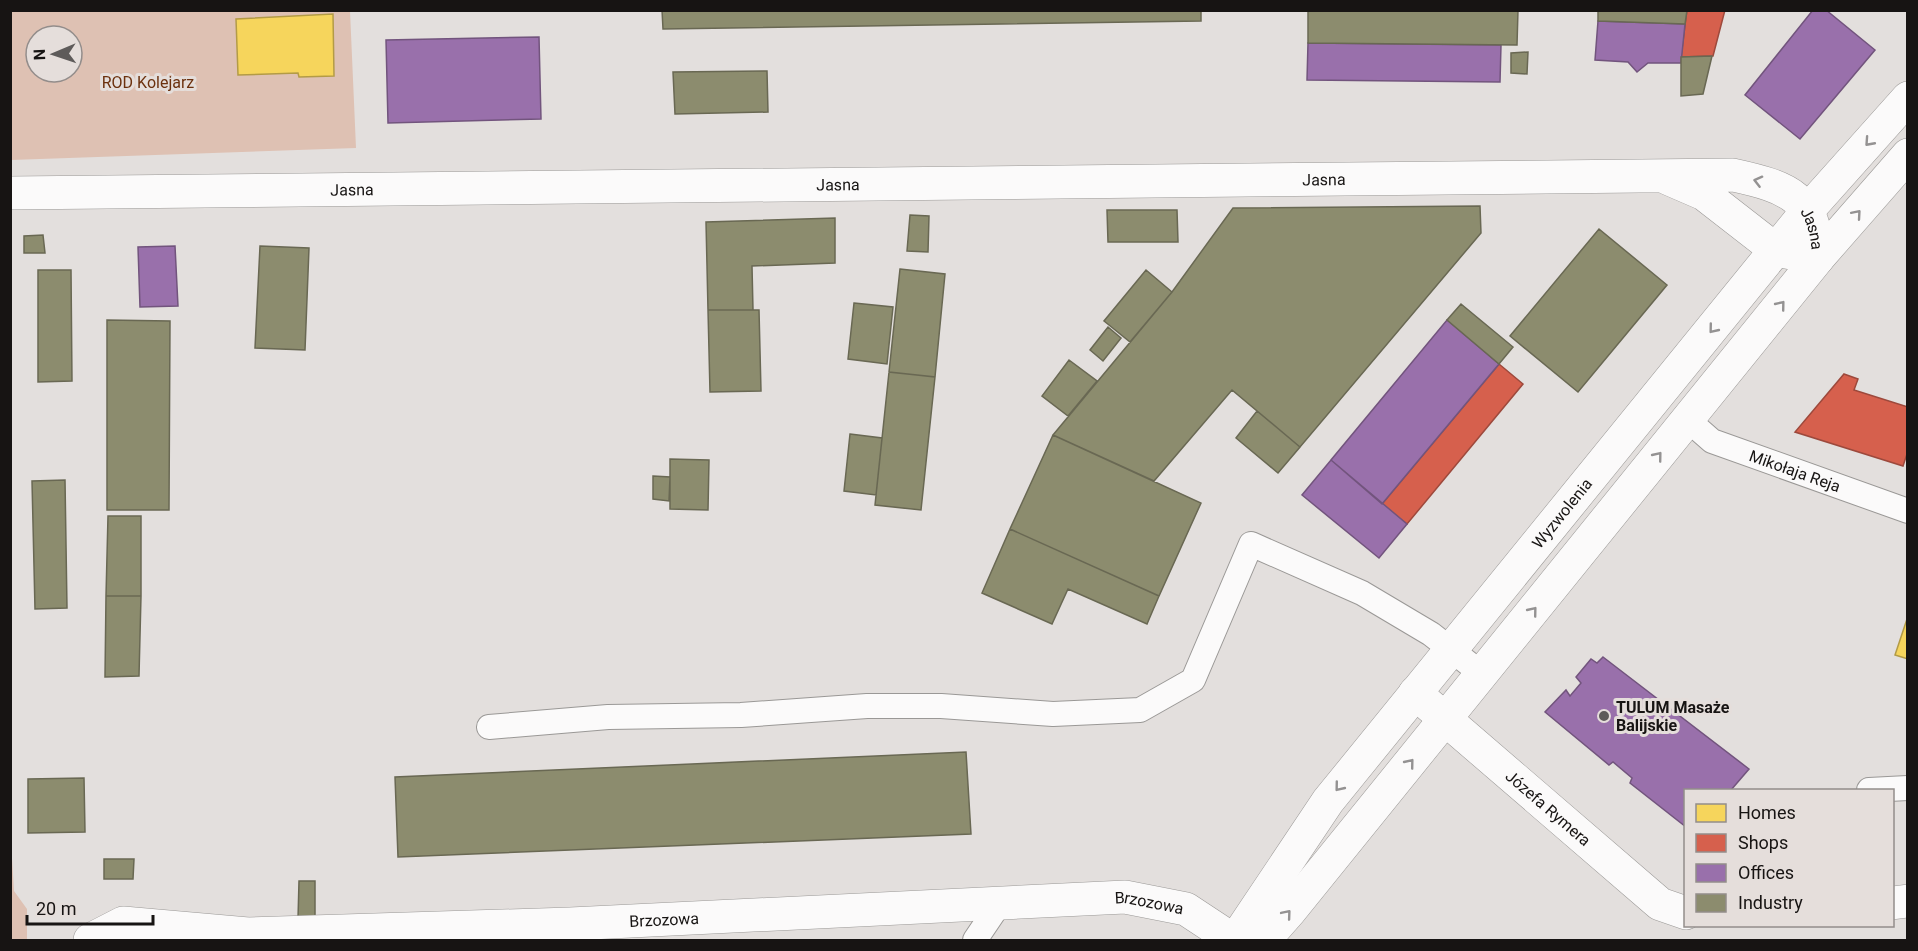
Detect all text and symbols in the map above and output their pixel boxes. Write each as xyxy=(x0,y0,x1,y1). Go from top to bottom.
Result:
north arrow xyxy=(24,24,84,84)
text: N xyxy=(30,49,49,60)
park label: ROD Kolejarz xyxy=(102,73,194,92)
one-way arrow xyxy=(1865,135,1876,146)
street label: Jasna xyxy=(1302,170,1346,189)
street label: Jasna xyxy=(816,175,860,195)
one-way arrow xyxy=(1754,176,1764,189)
street label: Jasna xyxy=(330,180,374,200)
street label: Jasna xyxy=(1797,204,1827,250)
one-way arrow xyxy=(1849,210,1860,221)
one-way arrow xyxy=(1773,301,1784,312)
one-way arrow xyxy=(1709,322,1720,333)
street label: Mikołaja Reja xyxy=(1747,446,1843,496)
one-way arrow xyxy=(1651,452,1662,463)
street label: Wyzwolenia xyxy=(1528,475,1596,552)
one-way arrow xyxy=(1526,607,1537,618)
place label: TULUM Masaże Balijskie xyxy=(1616,698,1730,735)
marker: TULUM Masaże Balijskie xyxy=(1597,709,1611,723)
one-way arrow xyxy=(1403,759,1414,770)
street label: Józefa Rymera xyxy=(1502,766,1594,850)
one-way arrow xyxy=(1335,781,1346,792)
legend xyxy=(1684,789,1894,927)
text: Homes xyxy=(1738,802,1796,823)
text: Shops xyxy=(1738,832,1788,853)
text: Offices xyxy=(1738,862,1794,883)
scale bar xyxy=(27,888,153,926)
street label: Brzozowa xyxy=(1114,888,1185,918)
text: Industry xyxy=(1738,892,1803,913)
text: 20 m xyxy=(36,898,76,919)
street label: Brzozowa xyxy=(629,909,700,931)
one-way arrow xyxy=(1279,910,1290,921)

